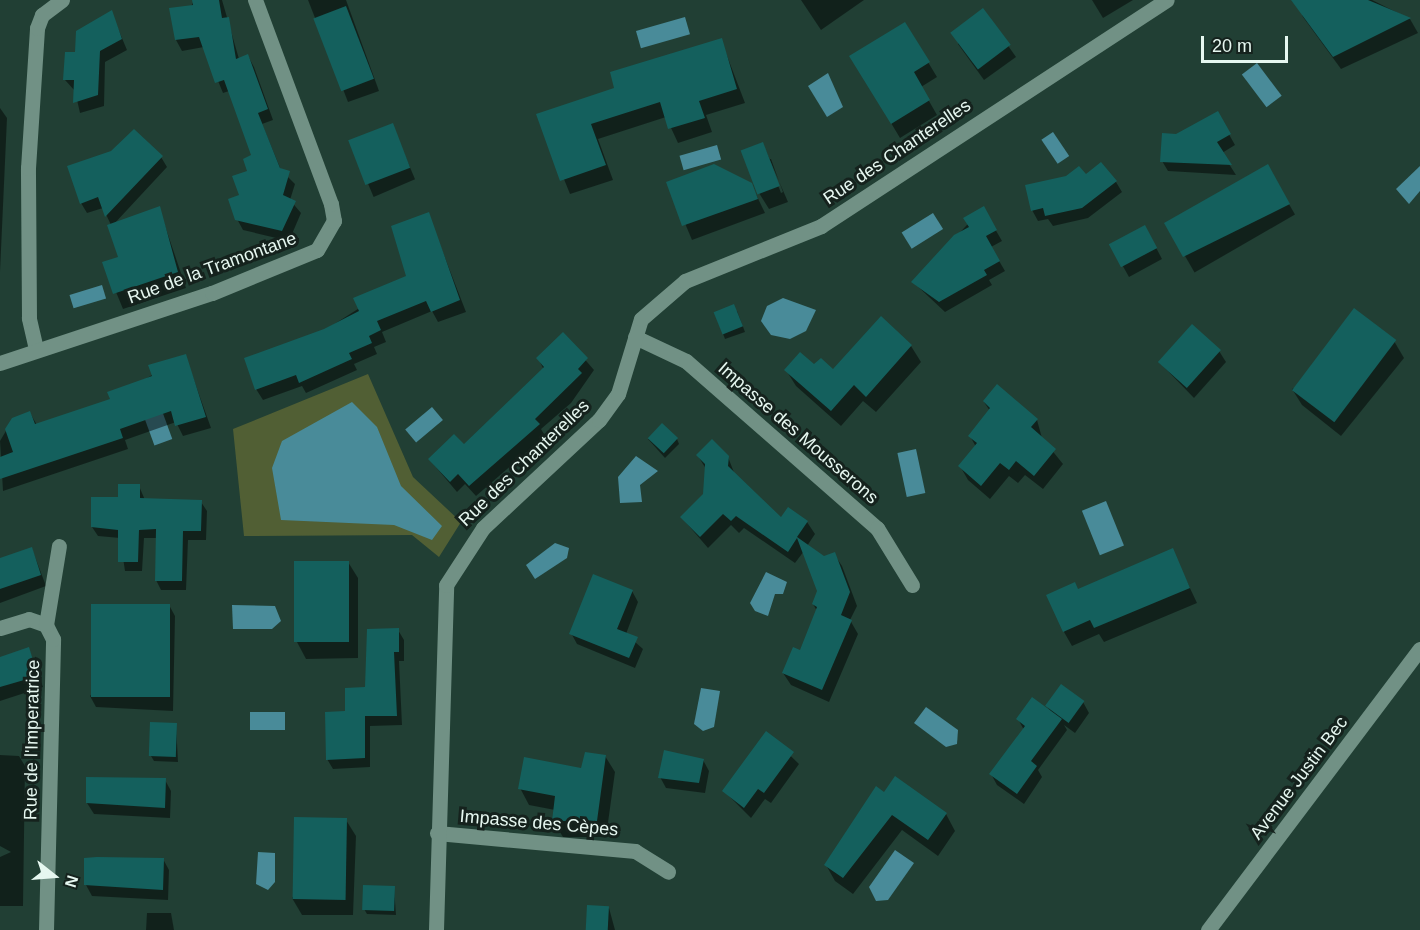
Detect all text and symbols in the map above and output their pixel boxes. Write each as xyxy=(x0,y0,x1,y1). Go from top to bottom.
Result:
scale bar xyxy=(1204,24,1291,62)
text: 20 m xyxy=(1212,36,1252,56)
street label: Rue des Chanterelles xyxy=(819,95,975,209)
street label: Rue de la Tramontane xyxy=(124,227,300,309)
street label: Impasse des Mousserons xyxy=(714,358,882,508)
street label: Rue des Chanterelles xyxy=(454,395,594,531)
street label: Rue de l'Imperatrice xyxy=(20,660,44,820)
street label: Avenue Justin Bec xyxy=(1246,712,1352,844)
street label: Impasse des Cèpes xyxy=(459,805,619,841)
north arrow xyxy=(24,846,84,906)
text: N xyxy=(62,873,82,889)

